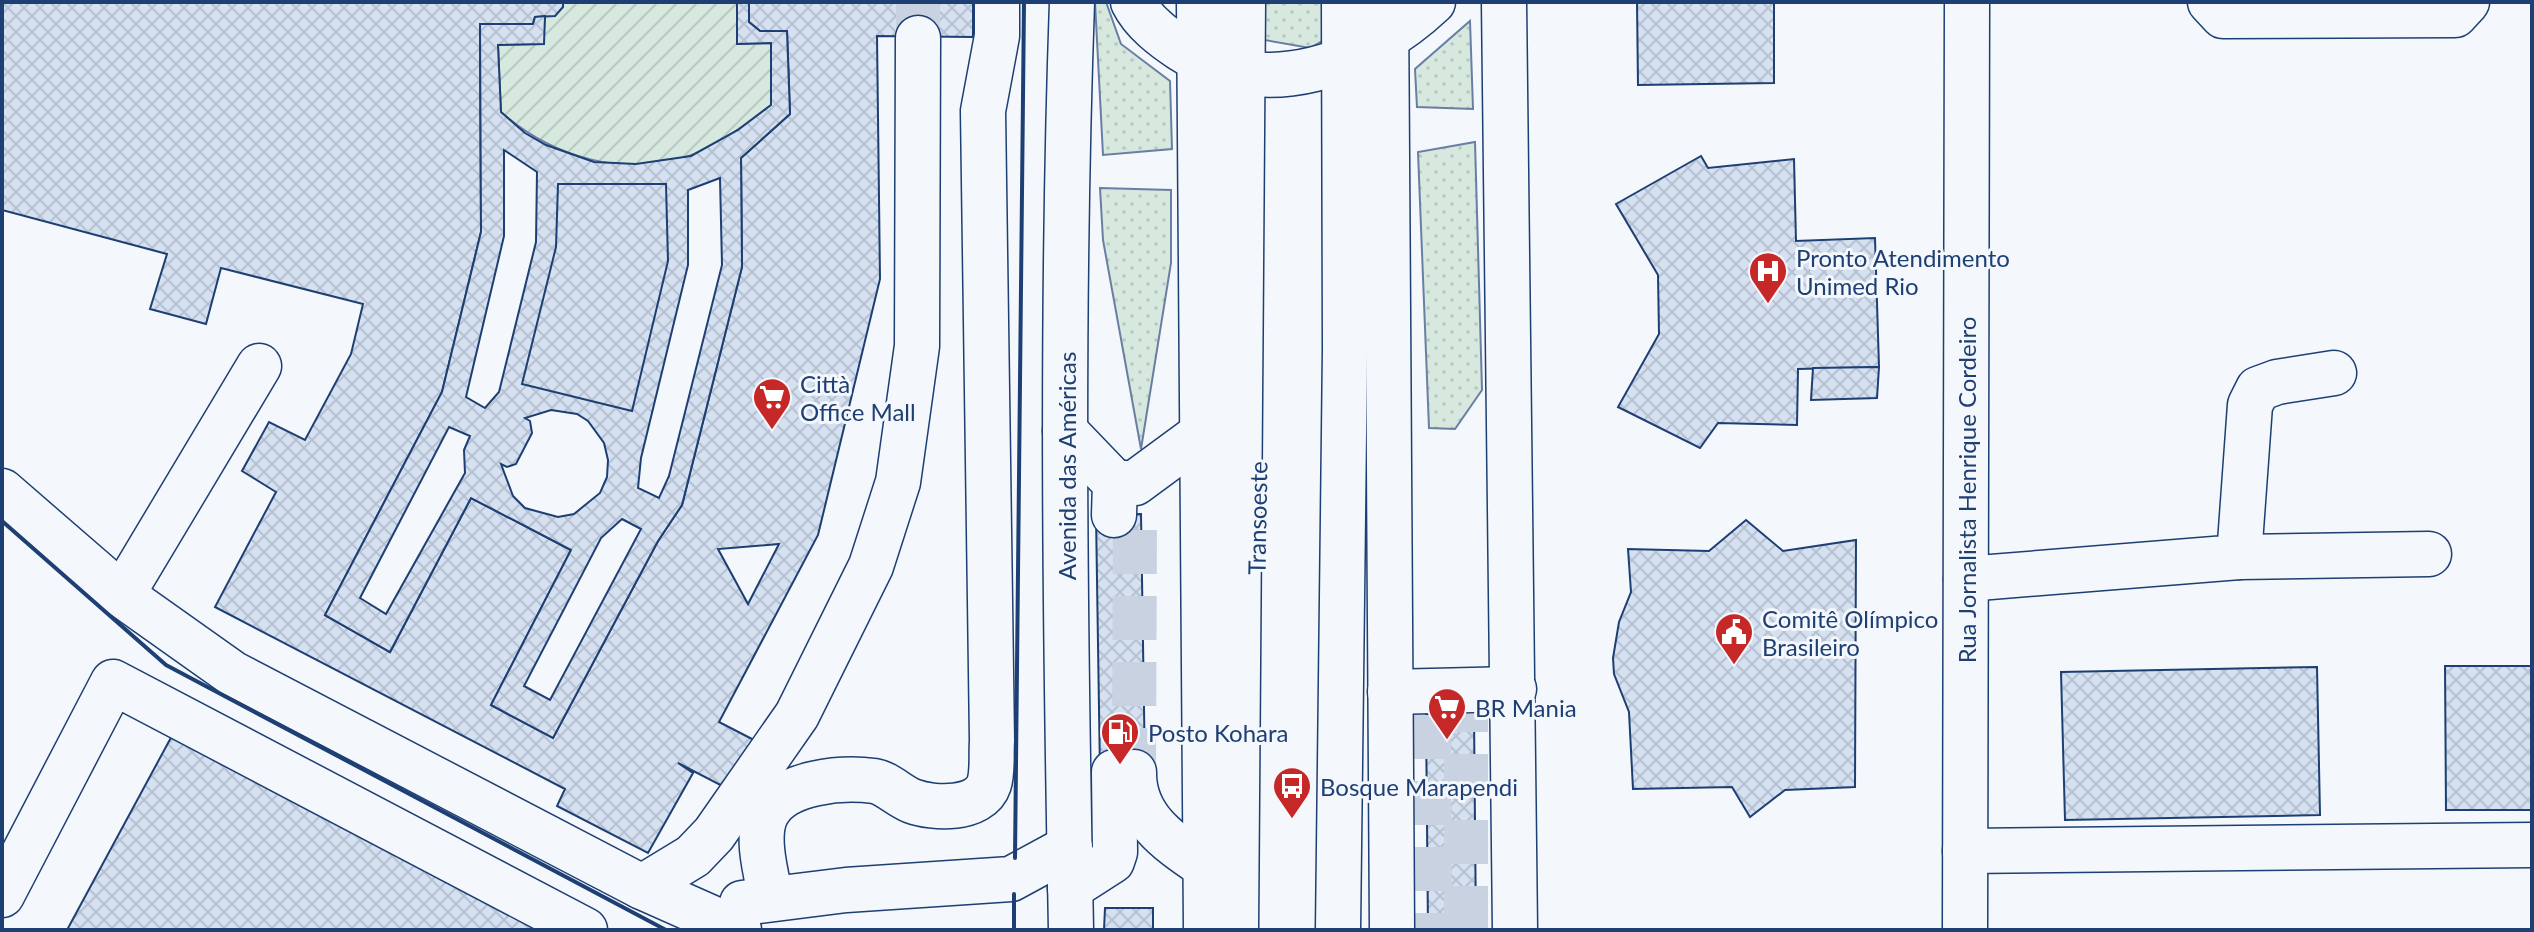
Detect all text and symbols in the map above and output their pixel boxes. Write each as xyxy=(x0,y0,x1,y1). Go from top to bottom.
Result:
place label: Pronto Atendimento Unimed Rio xyxy=(1796,243,2010,300)
hospital icon: Pronto Atendimento Unimed Rio xyxy=(1747,250,1789,305)
street label: Rua Jornalista Henrique Cordeiro xyxy=(1952,317,1981,663)
street label: Avenida das Américas xyxy=(1052,352,1081,580)
place label: Città Office Mall xyxy=(800,369,916,426)
supermarket icon: Città Office Mall xyxy=(751,376,793,431)
street label: Transoeste xyxy=(1242,461,1272,575)
place label: Comitê Olímpico Brasileiro xyxy=(1762,604,1938,661)
public building icon: Comitê Olímpico Brasileiro xyxy=(1713,611,1755,666)
supermarket icon: BR Mania xyxy=(1426,686,1468,741)
place label: BR Mania xyxy=(1475,693,1577,722)
fuel station icon: Posto Kohara xyxy=(1099,711,1141,766)
place label: Posto Kohara xyxy=(1148,718,1288,747)
bus stop icon: Bosque Marapendi xyxy=(1271,765,1313,820)
place label: Bosque Marapendi xyxy=(1320,772,1518,801)

